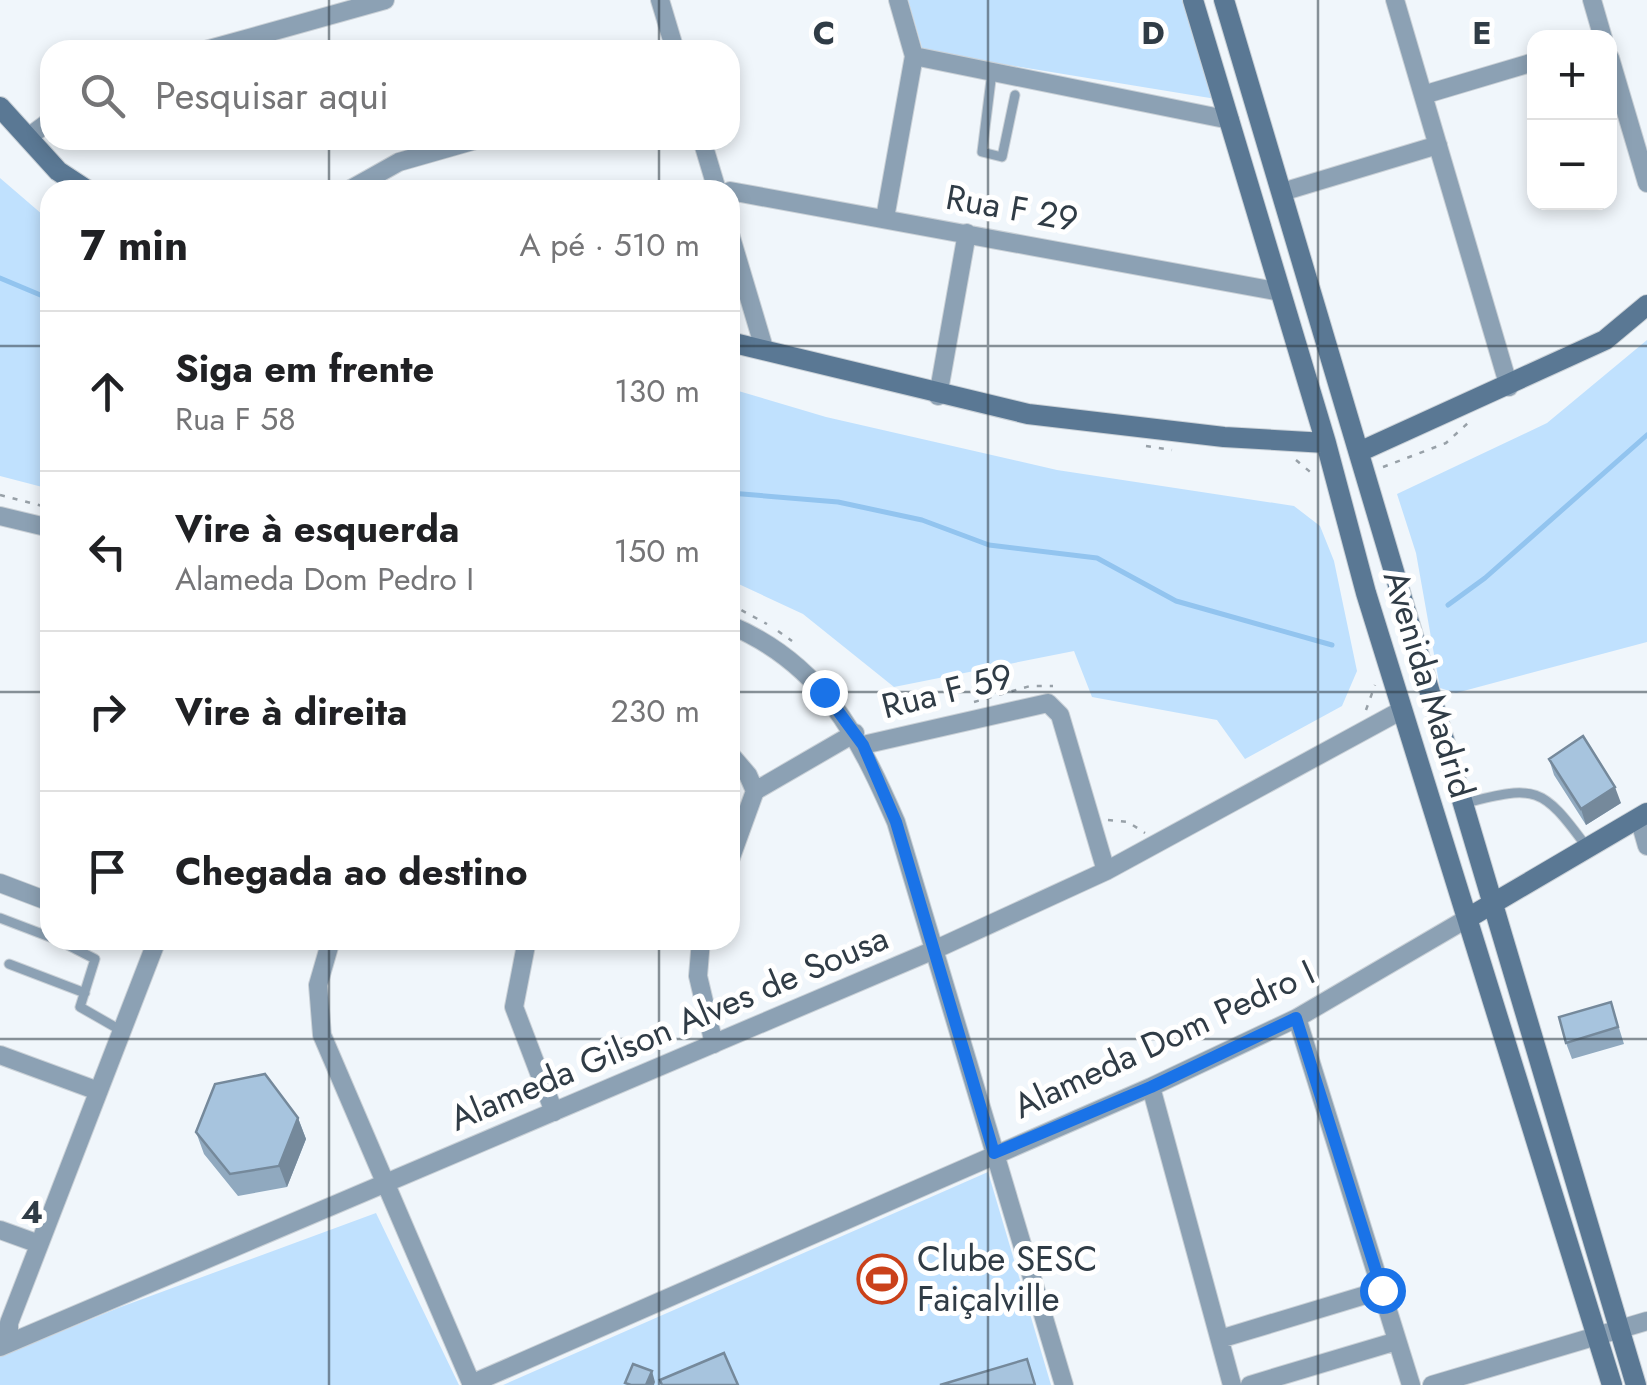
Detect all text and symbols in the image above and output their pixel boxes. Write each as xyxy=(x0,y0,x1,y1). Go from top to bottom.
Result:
text: C xyxy=(813,10,835,56)
text: D xyxy=(1141,10,1165,56)
text: E xyxy=(1472,10,1492,56)
map controls xyxy=(1527,30,1617,210)
button: + xyxy=(1527,30,1617,120)
search box xyxy=(40,40,740,150)
icon: search xyxy=(75,68,130,123)
text: Pesquisar aqui xyxy=(155,68,389,123)
button: − xyxy=(1527,120,1617,210)
street label: Rua F 29 xyxy=(942,172,1082,244)
text: 7 min xyxy=(80,215,188,276)
text: A pé · 510 m xyxy=(520,222,700,268)
text: Siga em frente xyxy=(175,341,434,396)
icon: ahead xyxy=(80,364,135,419)
text: 130 m xyxy=(614,368,700,414)
text: Rua F 58 xyxy=(175,396,296,442)
text: Vire à esquerda xyxy=(175,501,459,556)
icon: left xyxy=(80,524,135,579)
text: 150 m xyxy=(614,528,700,574)
text: Alameda Dom Pedro I xyxy=(175,556,474,602)
street label: Avenida Madrid xyxy=(1371,564,1487,804)
street label: Rua F 59 xyxy=(876,651,1018,731)
route end xyxy=(802,670,848,716)
icon: right xyxy=(80,684,135,739)
text: Vire à direita xyxy=(175,684,408,739)
text: 230 m xyxy=(611,688,700,734)
icon: arrive xyxy=(80,844,135,899)
text: Chegada ao destino xyxy=(175,844,528,899)
street label: Alameda Gilson Alves de Sousa xyxy=(442,913,896,1143)
street label: Alameda Dom Pedro I xyxy=(1005,947,1323,1131)
text: 4 xyxy=(21,1189,43,1235)
place label: Clube SESC Faiçalville xyxy=(917,1234,1097,1324)
sports icon: Clube SESC Faiçalville xyxy=(856,1253,908,1305)
route start xyxy=(1360,1268,1406,1314)

